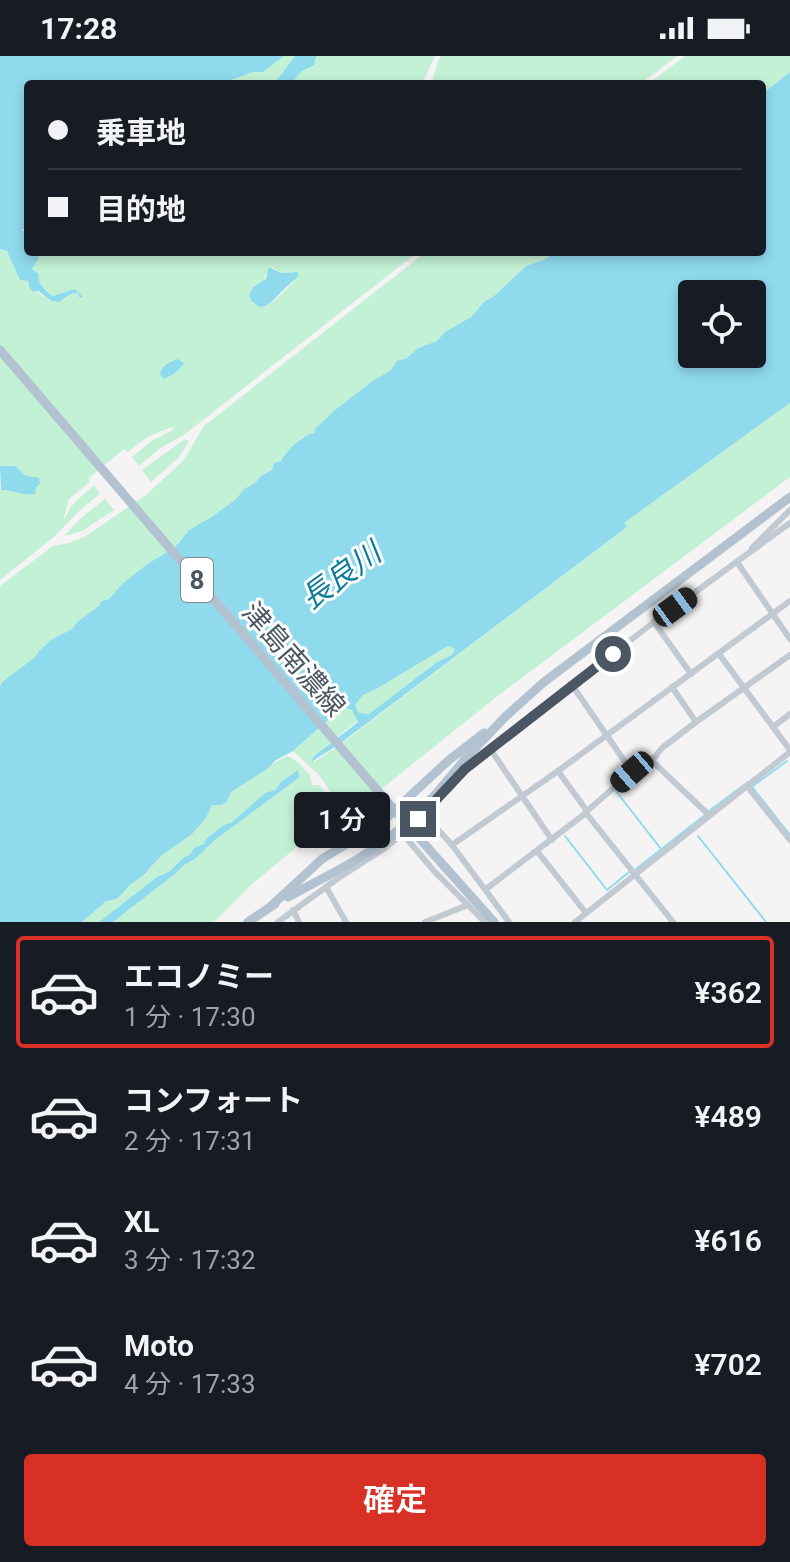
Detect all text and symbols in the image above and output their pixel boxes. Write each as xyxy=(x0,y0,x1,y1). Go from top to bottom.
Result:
text: 17:28 xyxy=(40,11,117,46)
text: 乗車地 xyxy=(96,115,186,150)
text: 目的地 xyxy=(96,192,186,227)
map controls xyxy=(678,280,766,368)
button: locate xyxy=(678,280,766,368)
water label: 長良川 xyxy=(294,533,390,616)
road number: 8 xyxy=(181,558,213,602)
car xyxy=(649,583,701,631)
street label: 津島南濃線 xyxy=(235,596,352,723)
route start xyxy=(595,636,631,672)
car xyxy=(606,747,658,797)
callout: 1 分 xyxy=(294,791,390,847)
route end xyxy=(400,801,436,837)
text: 1 分 xyxy=(318,805,366,835)
icon: car xyxy=(28,956,100,1028)
text: エコノミー xyxy=(124,959,274,994)
text: ¥362 xyxy=(695,975,762,1010)
text: 1 分 · 17:30 xyxy=(124,1002,256,1032)
icon: car xyxy=(28,1080,100,1152)
text: コンフォート xyxy=(124,1083,303,1118)
text: ¥489 xyxy=(695,1099,762,1134)
text: 2 分 · 17:31 xyxy=(124,1126,256,1156)
icon: car xyxy=(28,1204,100,1276)
text: XL xyxy=(124,1204,159,1239)
text: ¥616 xyxy=(695,1223,762,1258)
text: 3 分 · 17:32 xyxy=(124,1245,256,1275)
icon: car xyxy=(28,1328,100,1400)
text: Moto xyxy=(124,1328,194,1363)
text: ¥702 xyxy=(695,1347,762,1382)
text: 4 分 · 17:33 xyxy=(124,1369,256,1399)
button: 確定 xyxy=(24,1454,766,1546)

